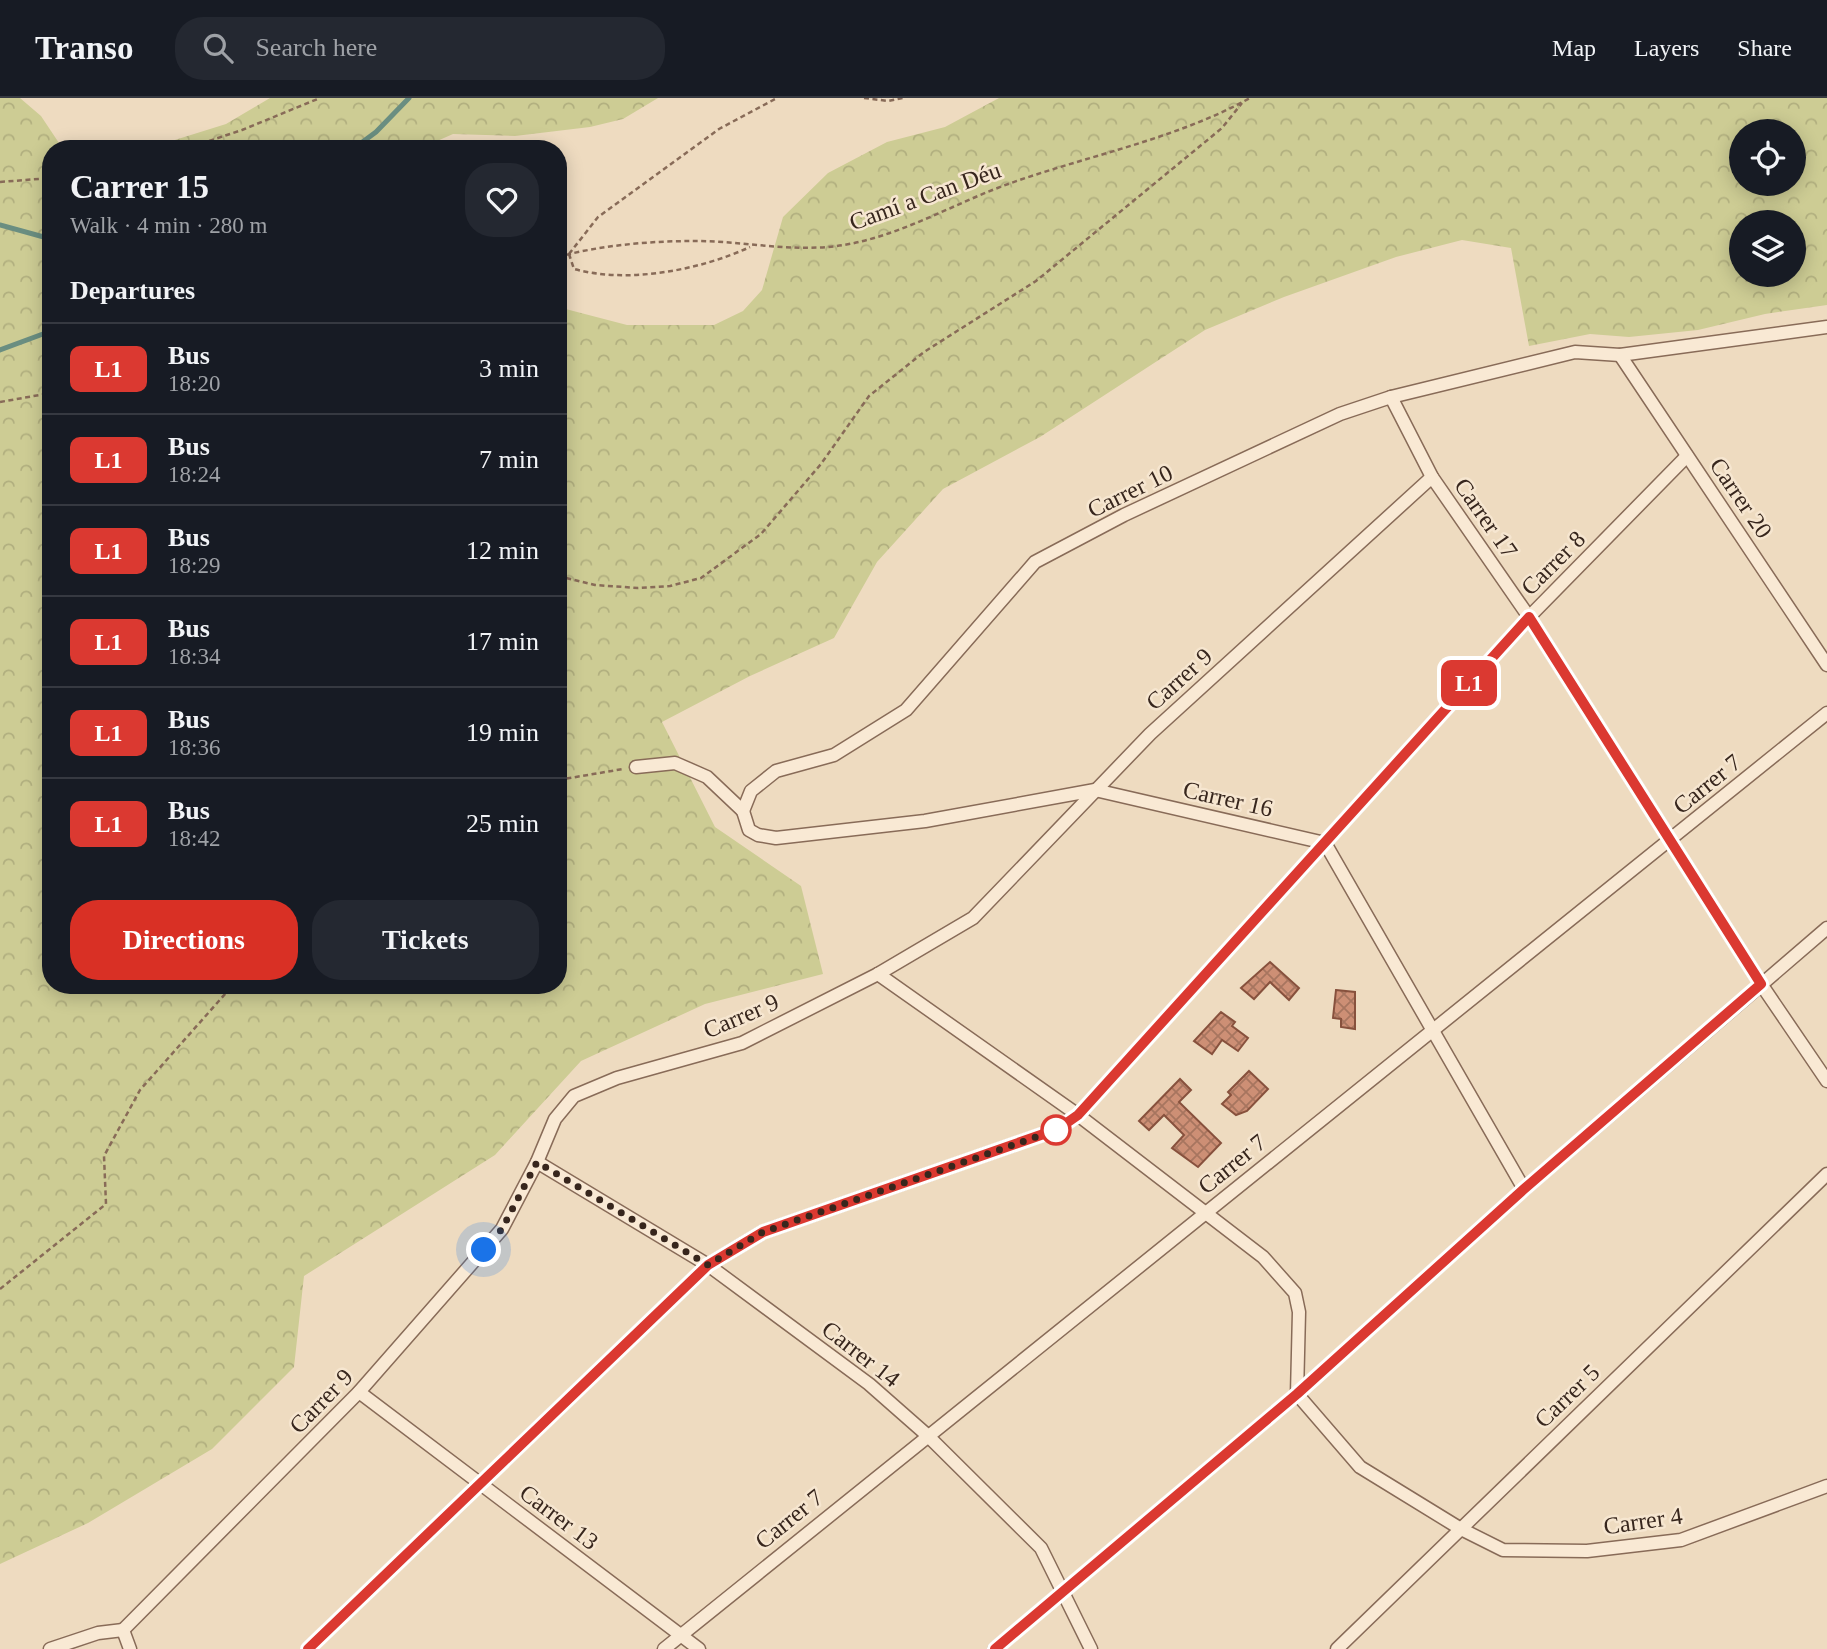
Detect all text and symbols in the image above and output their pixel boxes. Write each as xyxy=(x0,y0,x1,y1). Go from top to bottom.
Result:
search box xyxy=(175,17,665,80)
icon: search xyxy=(199,29,237,67)
text: Transo xyxy=(35,30,133,66)
text: Search here xyxy=(255,33,377,62)
text: Map xyxy=(1552,35,1596,61)
text: Layers xyxy=(1634,35,1699,61)
text: Share xyxy=(1737,35,1792,61)
map controls xyxy=(1729,119,1806,287)
button: locate xyxy=(1729,119,1806,196)
street label: Camí a Can Déu xyxy=(846,157,1004,235)
button: heart xyxy=(465,163,539,237)
text: Carrer 15 xyxy=(70,169,209,205)
button: layers xyxy=(1729,210,1806,287)
text: Walk · 4 min · 280 m xyxy=(70,213,267,238)
text: Departures xyxy=(70,276,195,305)
text: Bus xyxy=(168,341,210,370)
text: 3 min xyxy=(479,354,539,383)
text: L1 xyxy=(94,356,123,382)
text: 18:20 xyxy=(168,371,220,396)
text: Bus xyxy=(168,432,210,461)
text: 7 min xyxy=(479,445,539,474)
text: L1 xyxy=(94,447,123,473)
street label: Carrer 20 xyxy=(1705,453,1777,543)
street label: Carrer 10 xyxy=(1083,459,1177,523)
text: 18:24 xyxy=(168,462,220,487)
street label: Carrer 17 xyxy=(1449,473,1523,563)
text: Bus xyxy=(168,523,210,552)
street label: Carrer 8 xyxy=(1516,526,1590,600)
text: 12 min xyxy=(466,536,539,565)
text: L1 xyxy=(94,538,123,564)
text: 18:29 xyxy=(168,553,220,578)
text: Bus xyxy=(168,614,210,643)
text: 17 min xyxy=(466,627,539,656)
text: L1 xyxy=(94,629,123,655)
street label: Carrer 9 xyxy=(1141,643,1217,715)
text: 18:34 xyxy=(168,644,220,669)
line badge: L1 xyxy=(1438,660,1500,706)
text: L1 xyxy=(1455,670,1483,696)
text: Bus xyxy=(168,705,210,734)
text: 19 min xyxy=(466,718,539,747)
text: L1 xyxy=(94,720,123,746)
text: 18:36 xyxy=(168,735,220,760)
street label: Carrer 7 xyxy=(1668,749,1746,819)
street label: Carrer 16 xyxy=(1181,776,1275,822)
text: Bus xyxy=(168,796,210,825)
text: 25 min xyxy=(466,809,539,838)
text: L1 xyxy=(94,811,123,837)
text: 18:42 xyxy=(168,826,220,851)
button: Directions xyxy=(70,900,298,980)
button: Tickets xyxy=(312,900,539,980)
street label: Carrer 9 xyxy=(699,989,783,1043)
unlabelled marker xyxy=(1041,1115,1071,1145)
street label: Carrer 7 xyxy=(1193,1129,1271,1199)
your location xyxy=(466,1232,501,1267)
street label: Carrer 14 xyxy=(817,1316,905,1392)
street label: Carrer 5 xyxy=(1529,1359,1605,1433)
street label: Carrer 9 xyxy=(284,1363,358,1439)
street label: Carrer 13 xyxy=(515,1479,603,1555)
street label: Carrer 7 xyxy=(750,1484,828,1554)
street label: Carrer 4 xyxy=(1602,1503,1684,1539)

